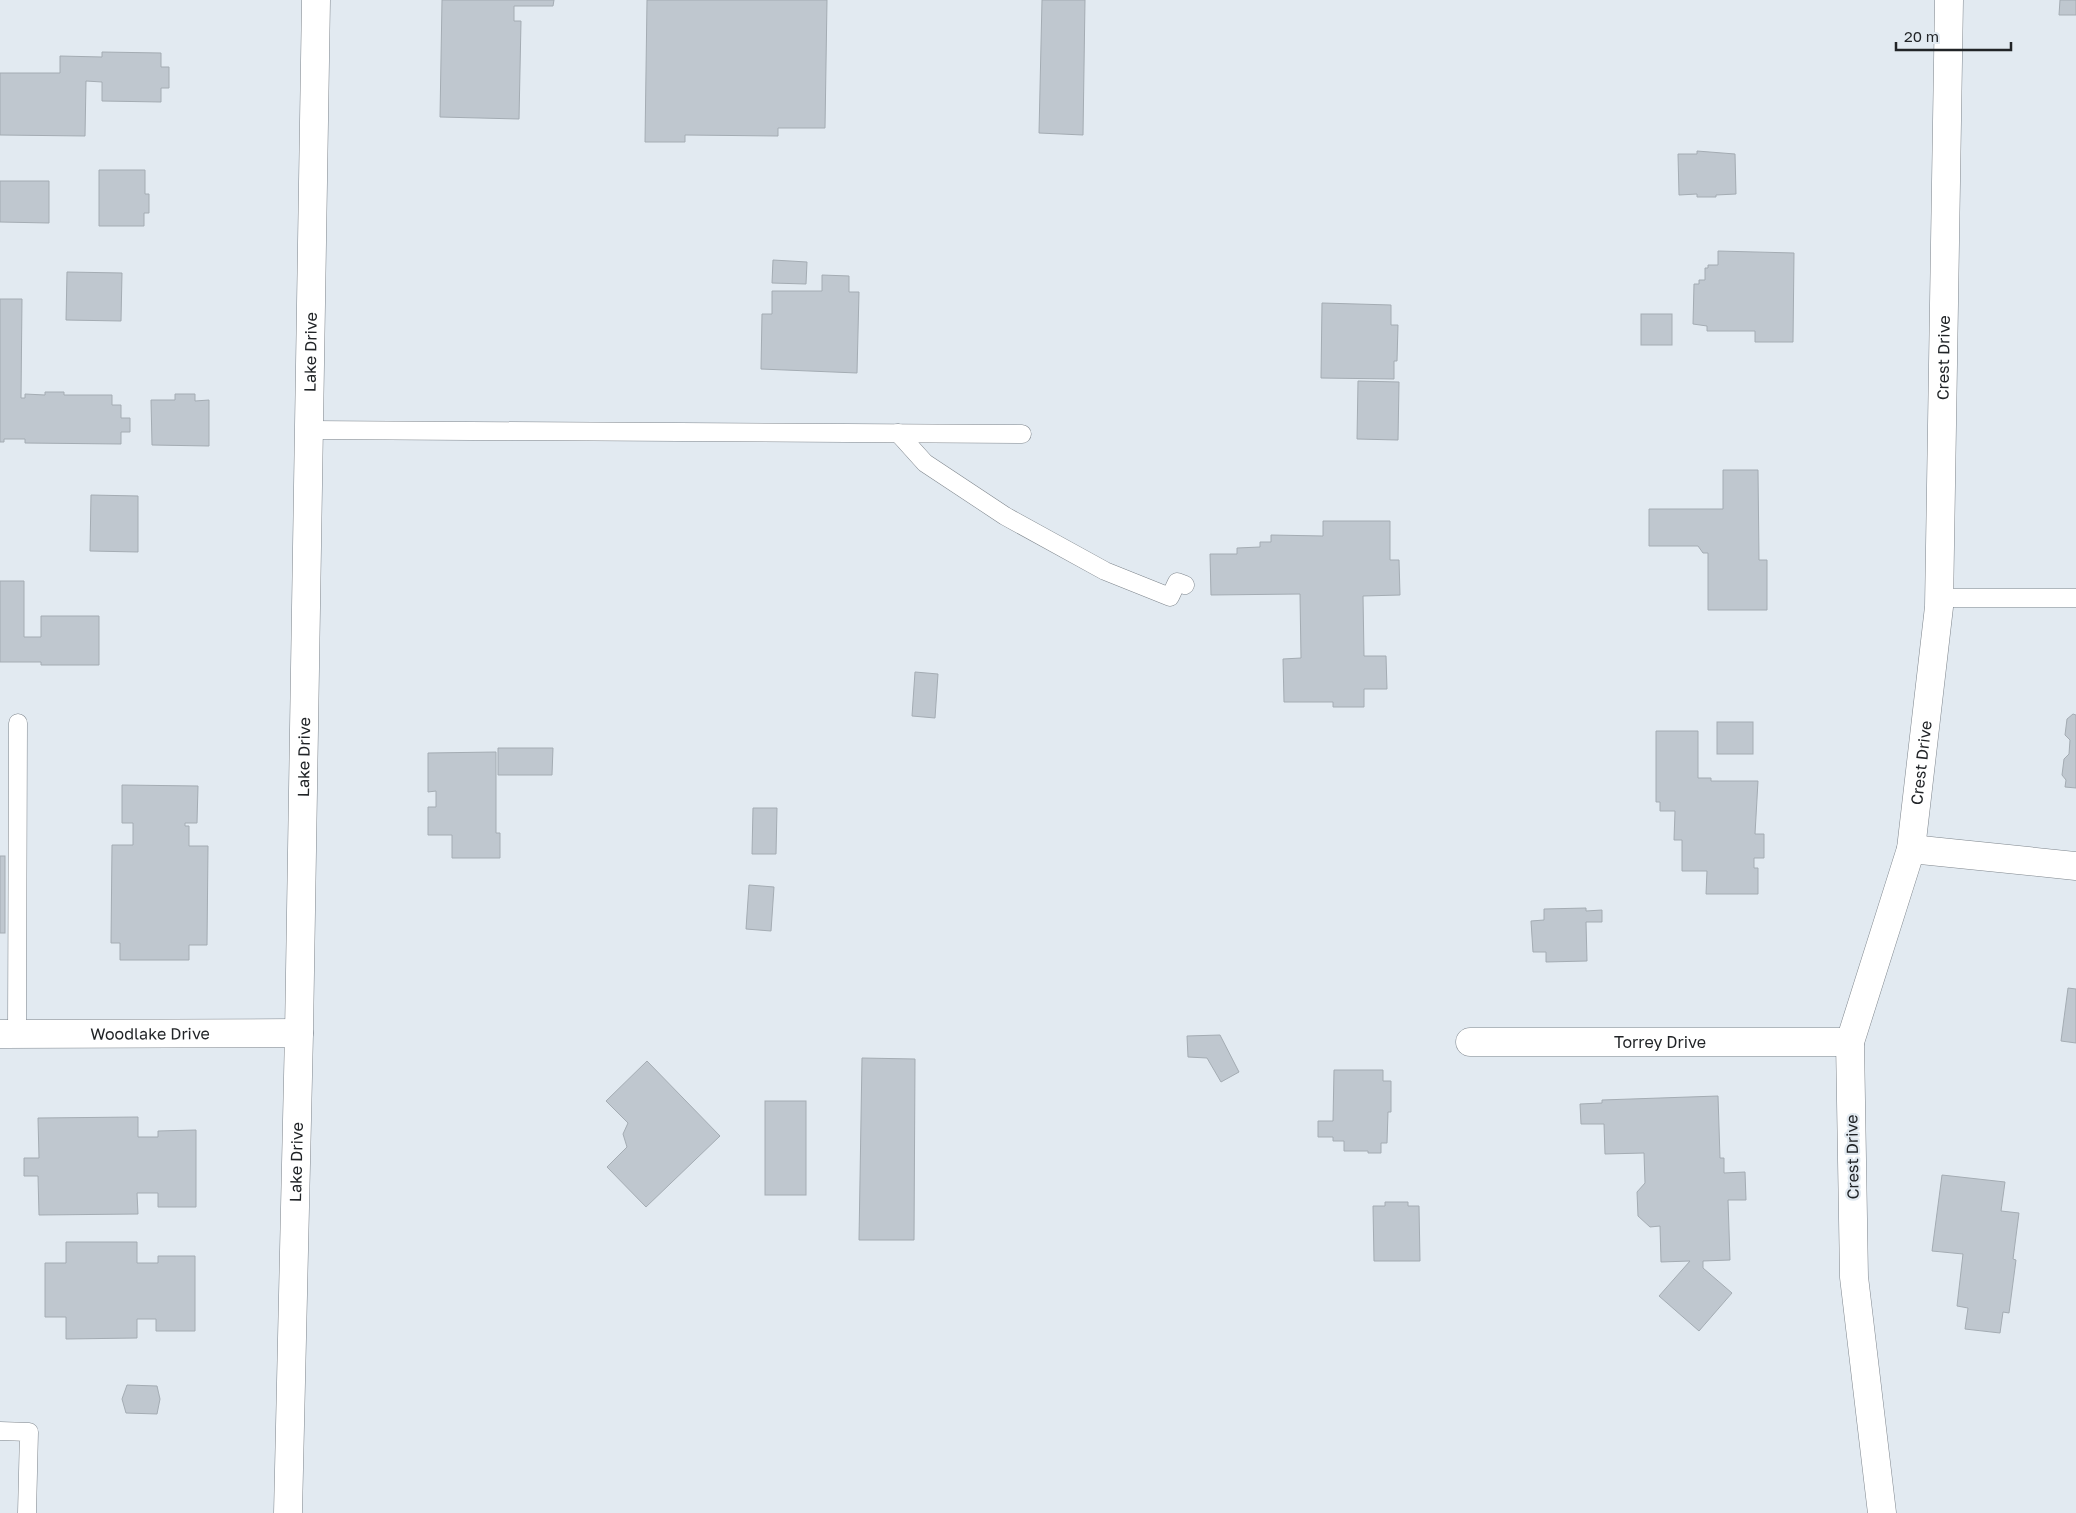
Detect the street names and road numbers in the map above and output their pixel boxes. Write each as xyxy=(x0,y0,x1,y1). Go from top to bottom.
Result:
street label: Lake Drive xyxy=(300,312,321,392)
street label: Crest Drive xyxy=(1932,315,1954,400)
street label: Lake Drive xyxy=(293,717,314,797)
street label: Crest Drive xyxy=(1906,719,1936,806)
street label: Woodlake Drive xyxy=(90,1023,210,1044)
street label: Torrey Drive xyxy=(1614,1032,1706,1052)
street label: Crest Drive xyxy=(1841,1114,1863,1200)
street label: Lake Drive xyxy=(285,1122,307,1202)

